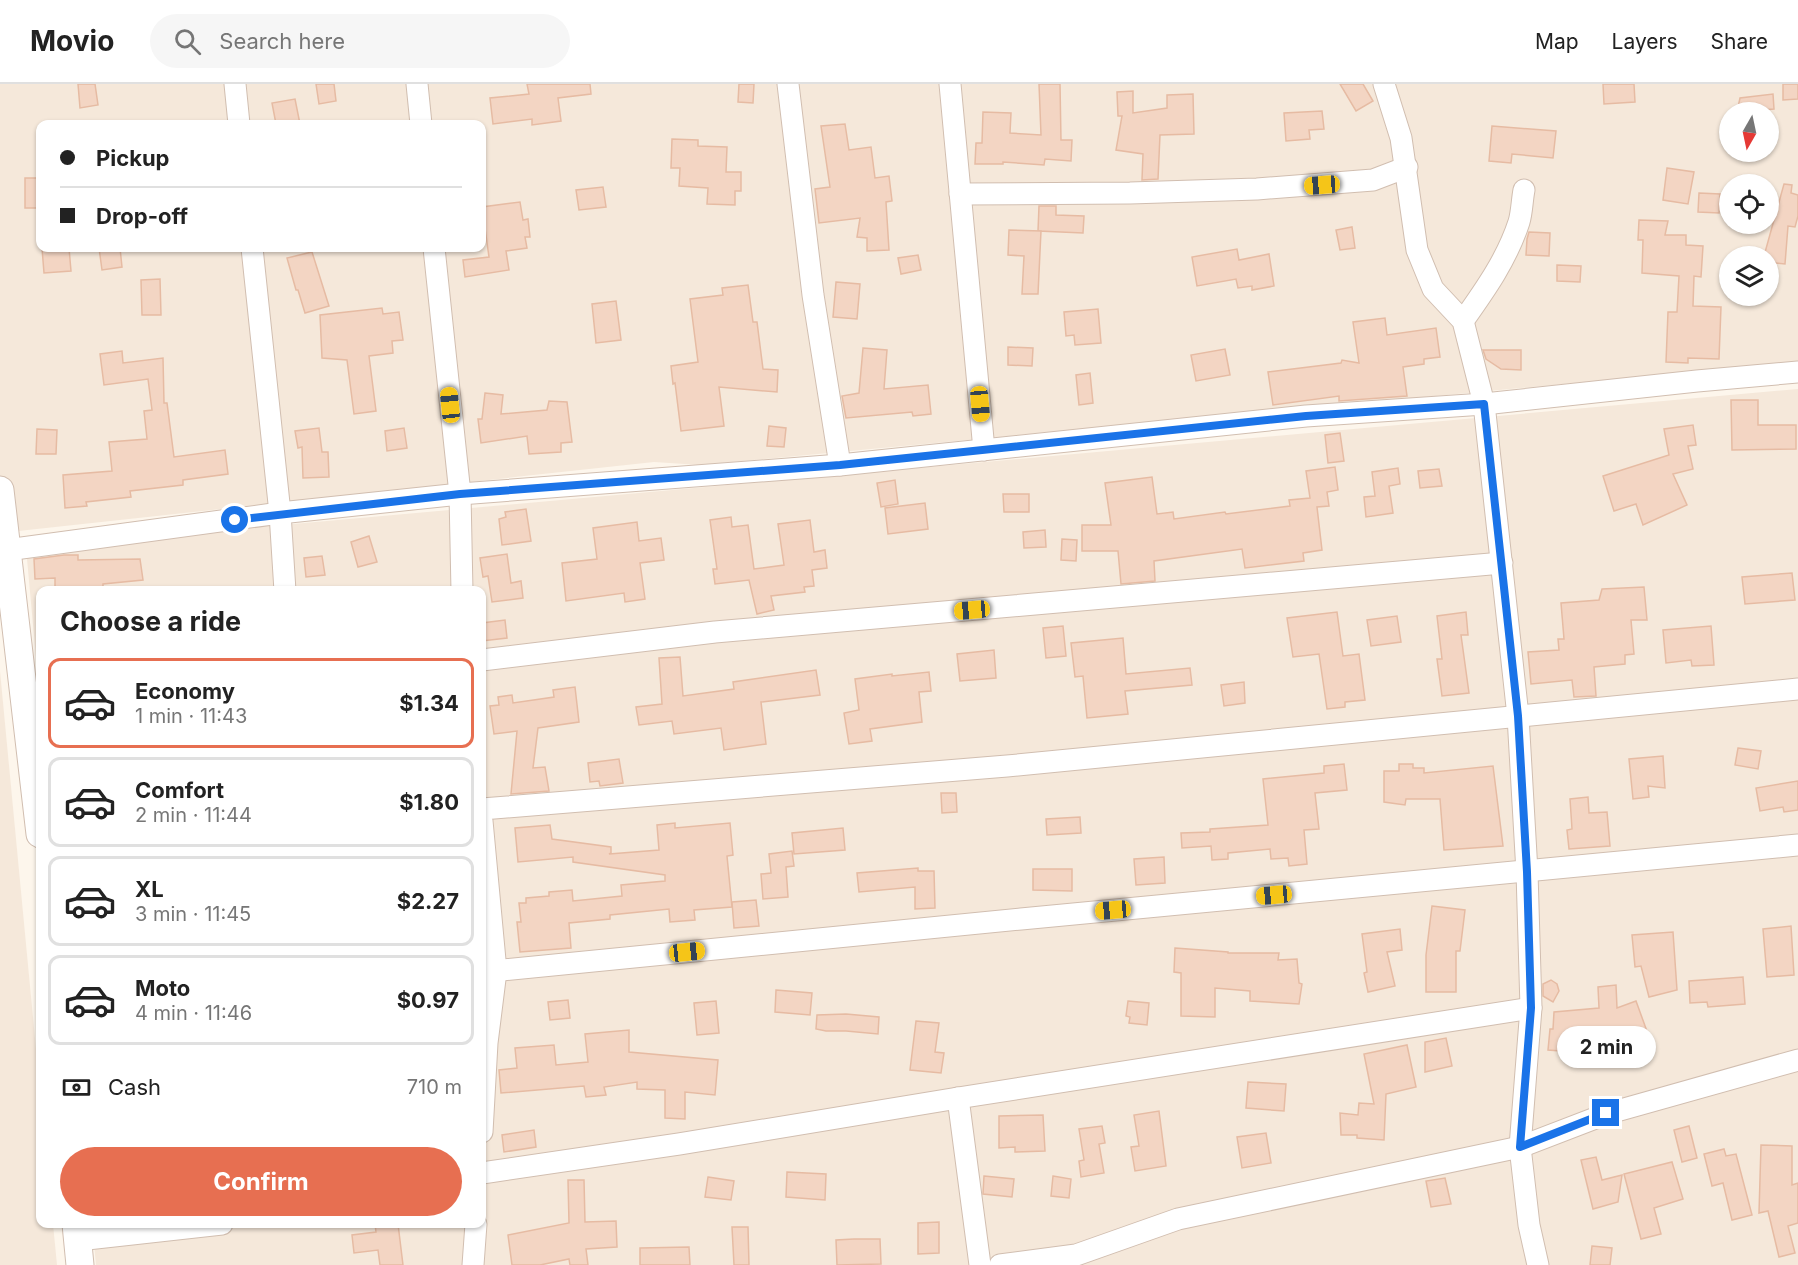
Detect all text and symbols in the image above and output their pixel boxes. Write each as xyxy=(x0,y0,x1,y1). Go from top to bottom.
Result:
search box xyxy=(150,14,570,68)
text: Movio xyxy=(30,24,114,58)
icon: search xyxy=(171,25,204,58)
text: Search here xyxy=(219,28,345,54)
text: Map xyxy=(1535,29,1579,54)
text: Layers xyxy=(1612,29,1678,54)
text: Share xyxy=(1711,29,1768,54)
north arrow xyxy=(1719,102,1779,162)
map controls xyxy=(1719,102,1779,306)
text: Pickup xyxy=(96,145,170,171)
button: locate xyxy=(1719,174,1779,234)
car xyxy=(1303,175,1341,195)
text: Drop-off xyxy=(96,203,188,229)
button: layers xyxy=(1719,246,1779,306)
car xyxy=(969,385,991,423)
car xyxy=(439,386,461,424)
route start xyxy=(221,506,248,533)
car xyxy=(953,599,991,621)
text: Choose a ride xyxy=(60,605,241,638)
icon: car xyxy=(63,676,117,730)
text: Economy xyxy=(135,678,235,704)
text: $1.34 xyxy=(399,690,459,716)
text: 1 min · 11:43 xyxy=(135,704,247,728)
icon: car xyxy=(63,775,117,829)
text: Comfort xyxy=(135,777,224,803)
text: $1.80 xyxy=(399,789,459,815)
text: 2 min · 11:44 xyxy=(135,803,252,827)
icon: car xyxy=(63,874,117,928)
text: XL xyxy=(135,876,164,902)
car xyxy=(1255,884,1293,906)
text: $2.27 xyxy=(397,888,459,914)
car xyxy=(1094,899,1132,921)
text: 3 min · 11:45 xyxy=(135,902,251,926)
car xyxy=(668,941,706,963)
icon: car xyxy=(63,973,117,1027)
text: Moto xyxy=(135,975,190,1001)
text: $0.97 xyxy=(397,987,459,1013)
text: 4 min · 11:46 xyxy=(135,1001,252,1025)
callout: 2 min xyxy=(1556,1026,1656,1068)
text: 2 min xyxy=(1580,1035,1633,1059)
icon: cash xyxy=(60,1071,93,1104)
text: Cash xyxy=(108,1074,161,1100)
text: 710 m xyxy=(407,1075,462,1099)
route end xyxy=(1592,1099,1619,1126)
button: Confirm xyxy=(60,1147,462,1216)

